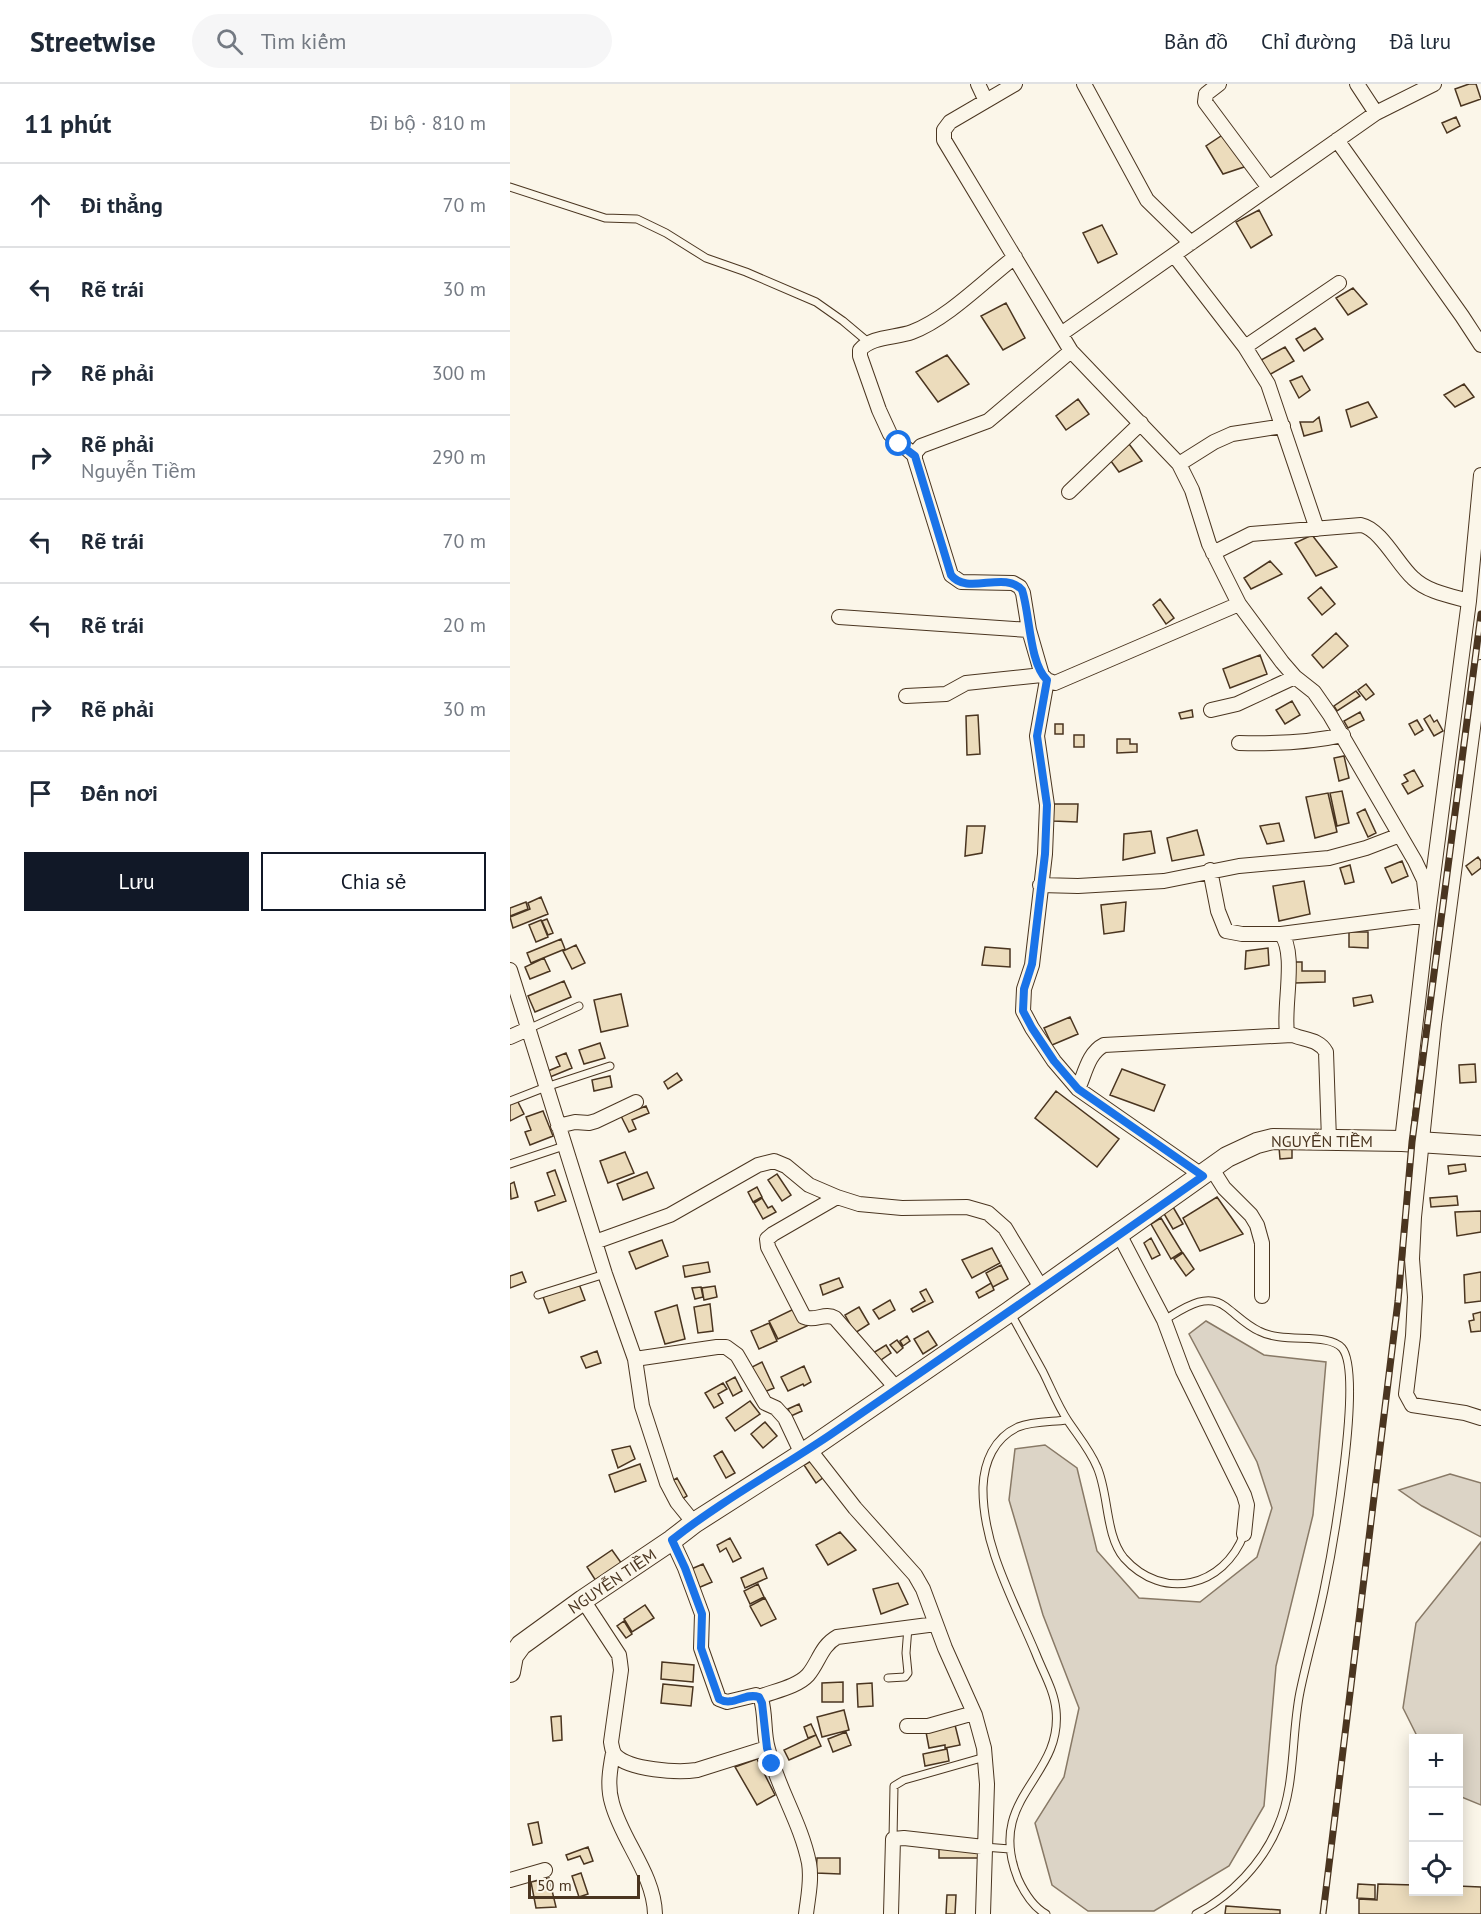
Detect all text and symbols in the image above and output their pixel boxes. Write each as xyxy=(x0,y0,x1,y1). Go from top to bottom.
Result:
search box xyxy=(192,14,612,68)
text: Streetwise xyxy=(30,23,156,60)
icon: search xyxy=(213,25,246,58)
text: Tìm kiếm xyxy=(261,27,346,55)
text: Bản đồ xyxy=(1164,28,1228,55)
text: Chỉ đường xyxy=(1261,28,1357,55)
text: Đã lưu xyxy=(1390,28,1451,55)
text: 11 phút xyxy=(24,107,111,140)
text: Đi bộ · 810 m xyxy=(370,110,486,136)
icon: ahead xyxy=(24,189,57,222)
text: Đi thẳng xyxy=(81,191,163,219)
text: 70 m xyxy=(443,192,486,218)
icon: left xyxy=(24,273,57,306)
text: Rẽ trái xyxy=(81,275,144,303)
text: 30 m xyxy=(443,276,486,302)
icon: right xyxy=(24,357,57,390)
text: Rẽ phải xyxy=(81,359,154,387)
text: 300 m xyxy=(432,360,486,386)
text: Rẽ phải xyxy=(81,430,154,458)
route start xyxy=(885,430,911,456)
icon: right xyxy=(24,441,57,474)
text: 290 m xyxy=(432,444,486,470)
text: Nguyễn Tiềm xyxy=(81,458,196,484)
icon: left xyxy=(24,525,57,558)
text: Rẽ trái xyxy=(81,527,144,555)
text: 70 m xyxy=(443,528,486,554)
icon: left xyxy=(24,609,57,642)
text: Rẽ trái xyxy=(81,611,144,639)
text: 20 m xyxy=(443,612,486,638)
icon: right xyxy=(24,693,57,726)
text: Rẽ phải xyxy=(81,695,154,723)
text: 30 m xyxy=(443,696,486,722)
icon: arrive xyxy=(24,777,57,810)
text: Đến nơi xyxy=(81,779,158,807)
button: Lưu xyxy=(24,852,249,911)
button: Chia sẻ xyxy=(261,852,486,911)
street label: NGUYỄN TIỀM xyxy=(1271,1131,1373,1151)
street label: NGUYỄN TIỀM xyxy=(564,1544,660,1618)
map controls xyxy=(1409,1734,1463,1896)
button: + xyxy=(1409,1734,1463,1788)
route end xyxy=(758,1750,784,1776)
button: − xyxy=(1409,1788,1463,1842)
button: locate xyxy=(1409,1842,1463,1896)
scale bar xyxy=(528,1872,640,1900)
text: 50 m xyxy=(537,1875,572,1895)

